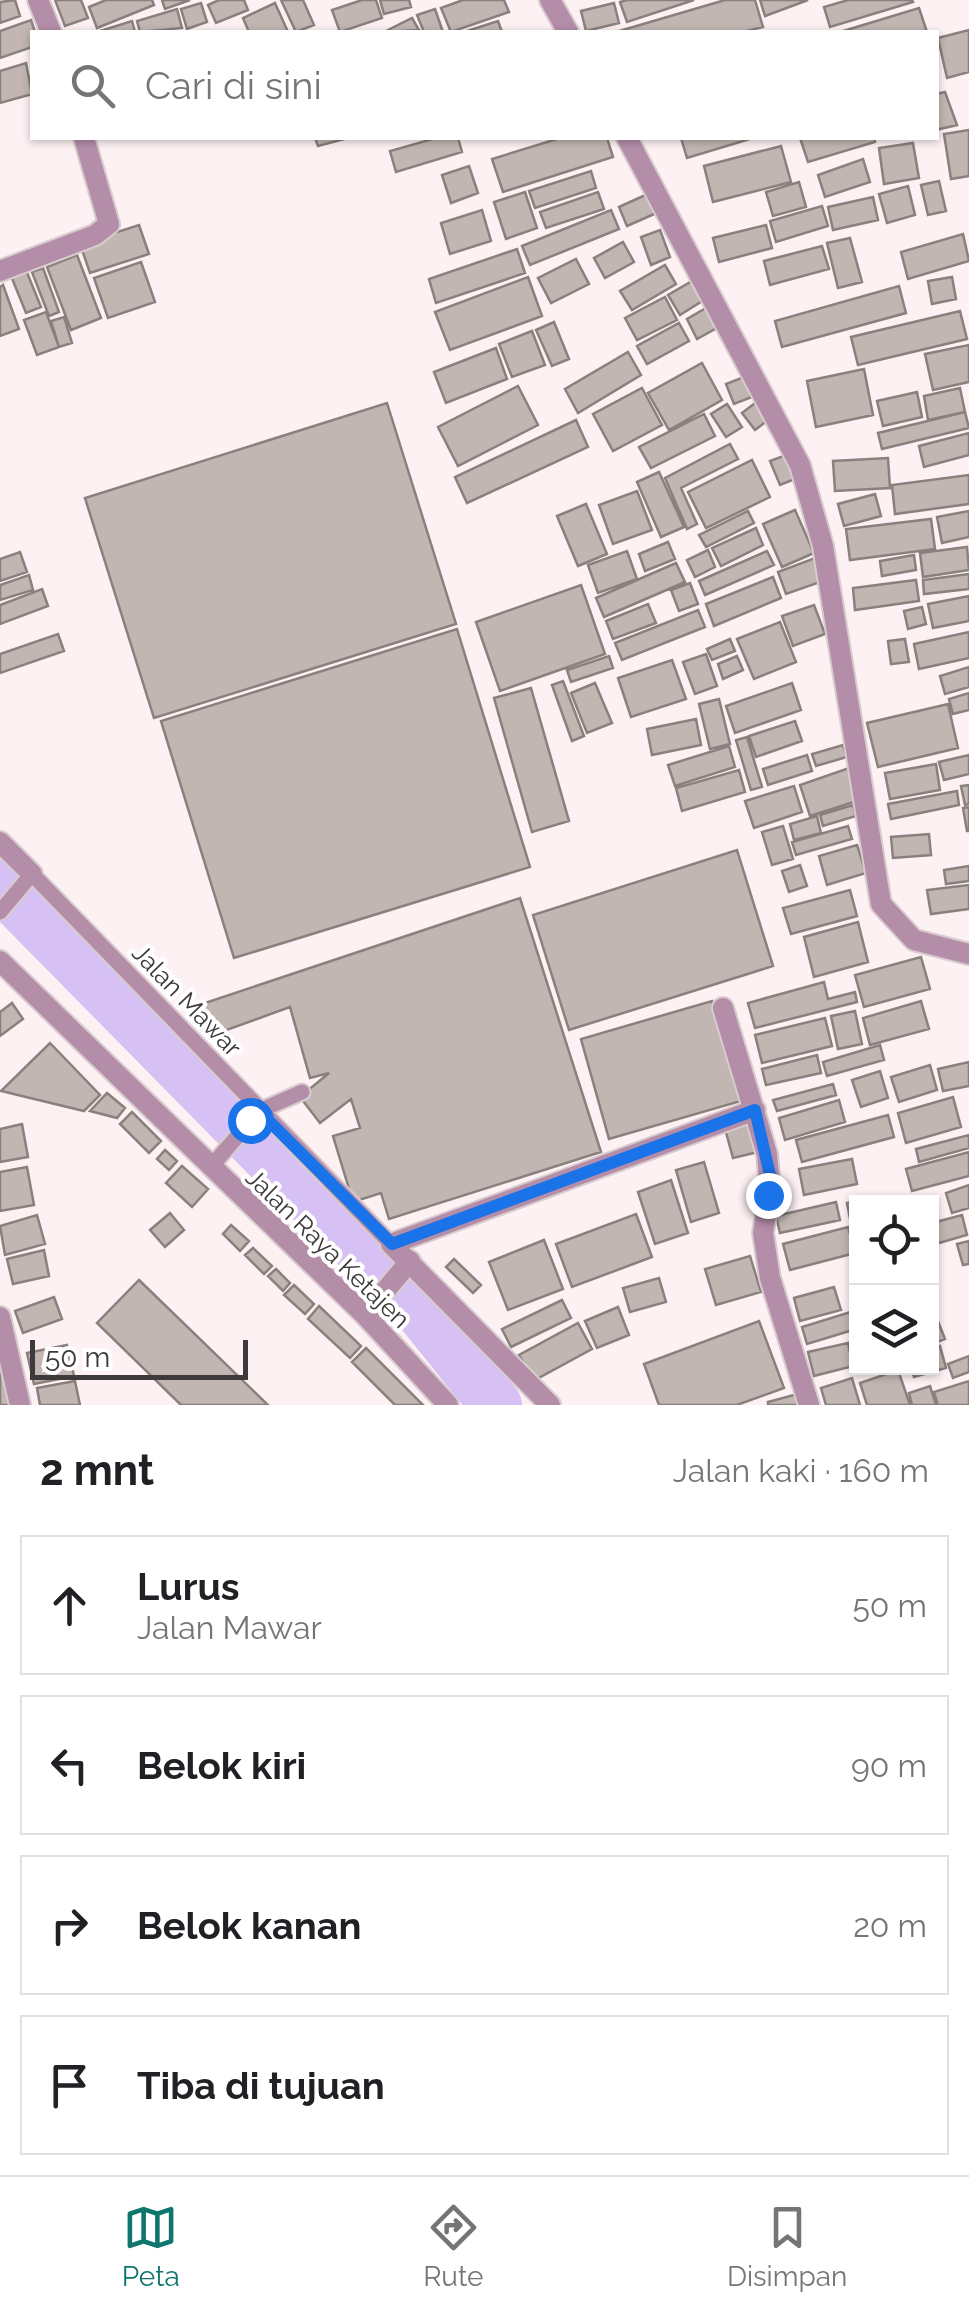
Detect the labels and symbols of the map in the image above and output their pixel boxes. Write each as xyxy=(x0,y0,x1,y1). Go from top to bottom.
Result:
street label: Jalan Mawar xyxy=(126,938,248,1062)
route start xyxy=(228,1098,274,1144)
street label: Jalan Raya Ketajen xyxy=(240,1162,416,1334)
route end xyxy=(746,1173,792,1219)
scale bar xyxy=(30,1335,248,1380)

